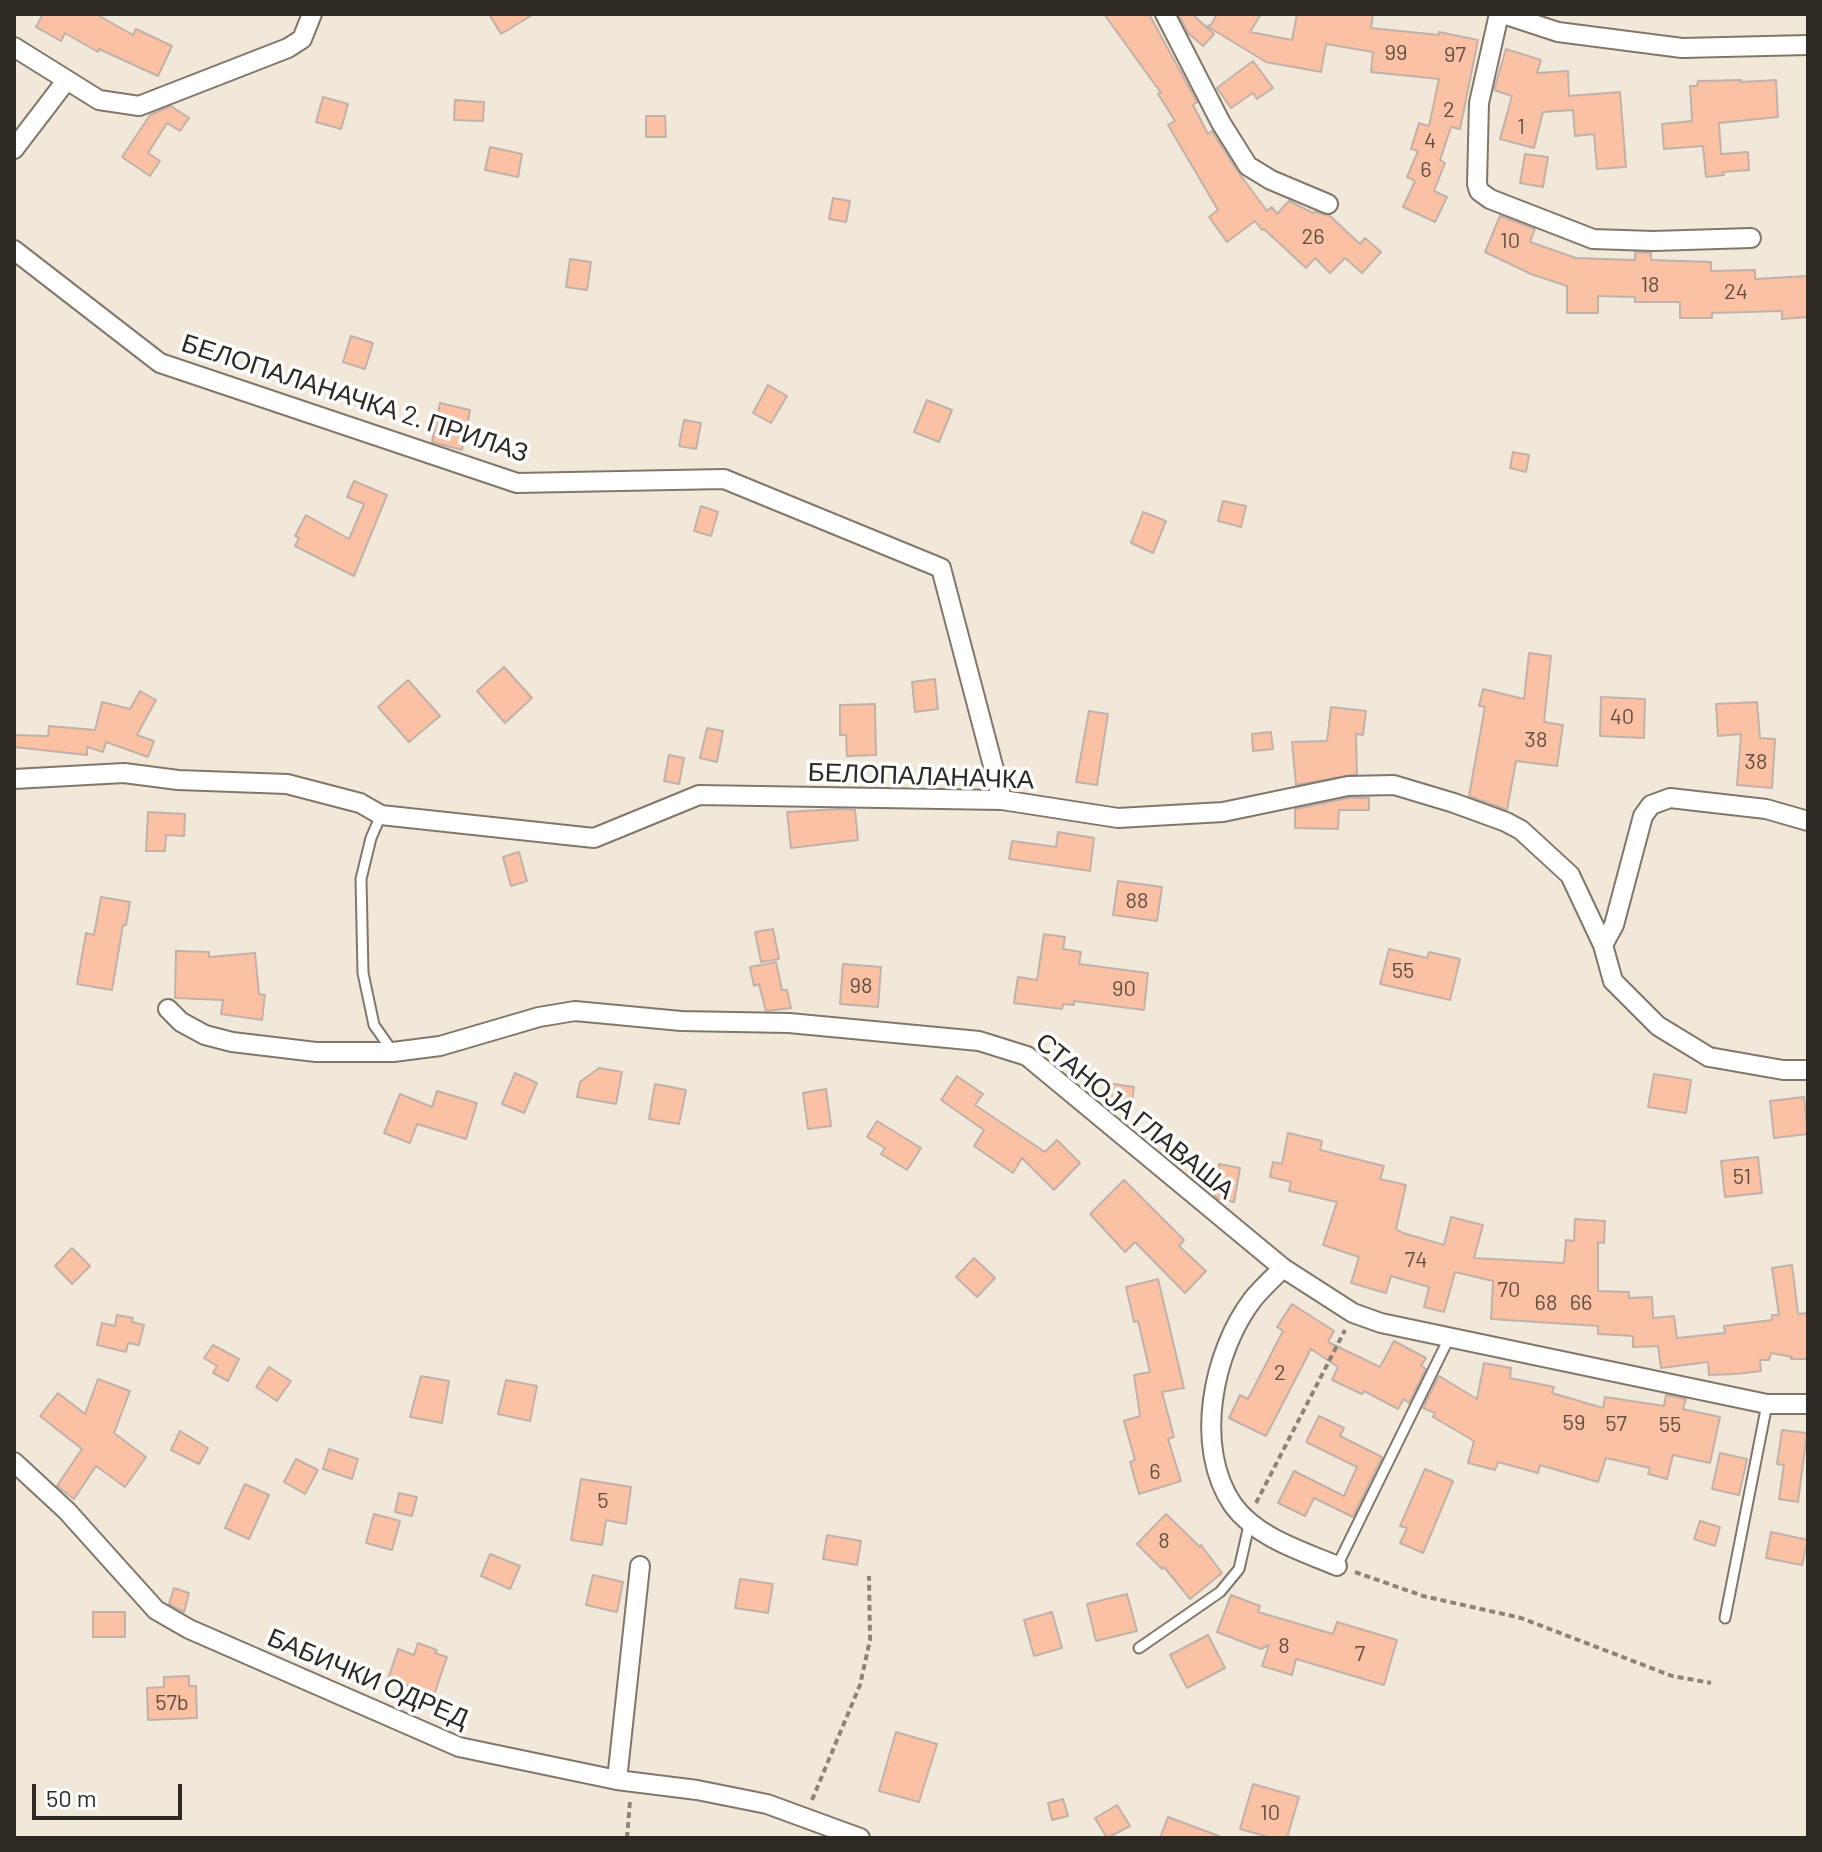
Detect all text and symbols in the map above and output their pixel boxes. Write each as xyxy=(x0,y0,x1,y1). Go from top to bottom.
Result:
house number: 99 xyxy=(1385,40,1407,66)
house number: 97 xyxy=(1444,42,1466,68)
house number: 2 xyxy=(1443,97,1455,123)
house number: 1 xyxy=(1517,114,1525,140)
house number: 4 xyxy=(1424,128,1436,154)
house number: 6 xyxy=(1420,157,1432,183)
house number: 26 xyxy=(1301,224,1325,250)
house number: 10 xyxy=(1500,228,1520,254)
house number: 18 xyxy=(1640,272,1660,298)
house number: 24 xyxy=(1724,279,1748,305)
street label: БЕЛОПАЛАНАЧКА 2. ПРИЛАЗ xyxy=(178,327,532,469)
house number: 40 xyxy=(1610,704,1634,730)
house number: 38 xyxy=(1525,727,1547,753)
house number: 38 xyxy=(1745,749,1767,775)
street label: БЕЛОПАЛАНАЧКА xyxy=(807,756,1035,796)
house number: 88 xyxy=(1126,888,1148,914)
house number: 55 xyxy=(1392,958,1414,984)
house number: 98 xyxy=(850,973,872,999)
house number: 90 xyxy=(1112,976,1136,1002)
street label: СТАНОЈА ГЛАВАША xyxy=(1029,1026,1241,1206)
house number: 51 xyxy=(1733,1164,1751,1190)
house number: 74 xyxy=(1405,1247,1427,1273)
house number: 70 xyxy=(1498,1277,1520,1303)
house number: 68 xyxy=(1535,1290,1557,1316)
house number: 66 xyxy=(1570,1290,1592,1316)
house number: 2 xyxy=(1274,1360,1286,1386)
house number: 59 xyxy=(1563,1410,1585,1436)
house number: 57 xyxy=(1605,1411,1627,1437)
house number: 55 xyxy=(1659,1412,1681,1438)
house number: 6 xyxy=(1149,1459,1161,1485)
house number: 5 xyxy=(597,1488,609,1514)
house number: 8 xyxy=(1158,1528,1170,1554)
street label: БАБИЧКИ ОДРЕД xyxy=(263,1622,473,1734)
house number: 8 xyxy=(1278,1633,1290,1659)
house number: 7 xyxy=(1355,1641,1365,1667)
house number: 57b xyxy=(155,1690,189,1716)
scale bar xyxy=(36,1768,186,1818)
text: 50 m xyxy=(46,1783,97,1812)
house number: 10 xyxy=(1260,1800,1280,1826)

